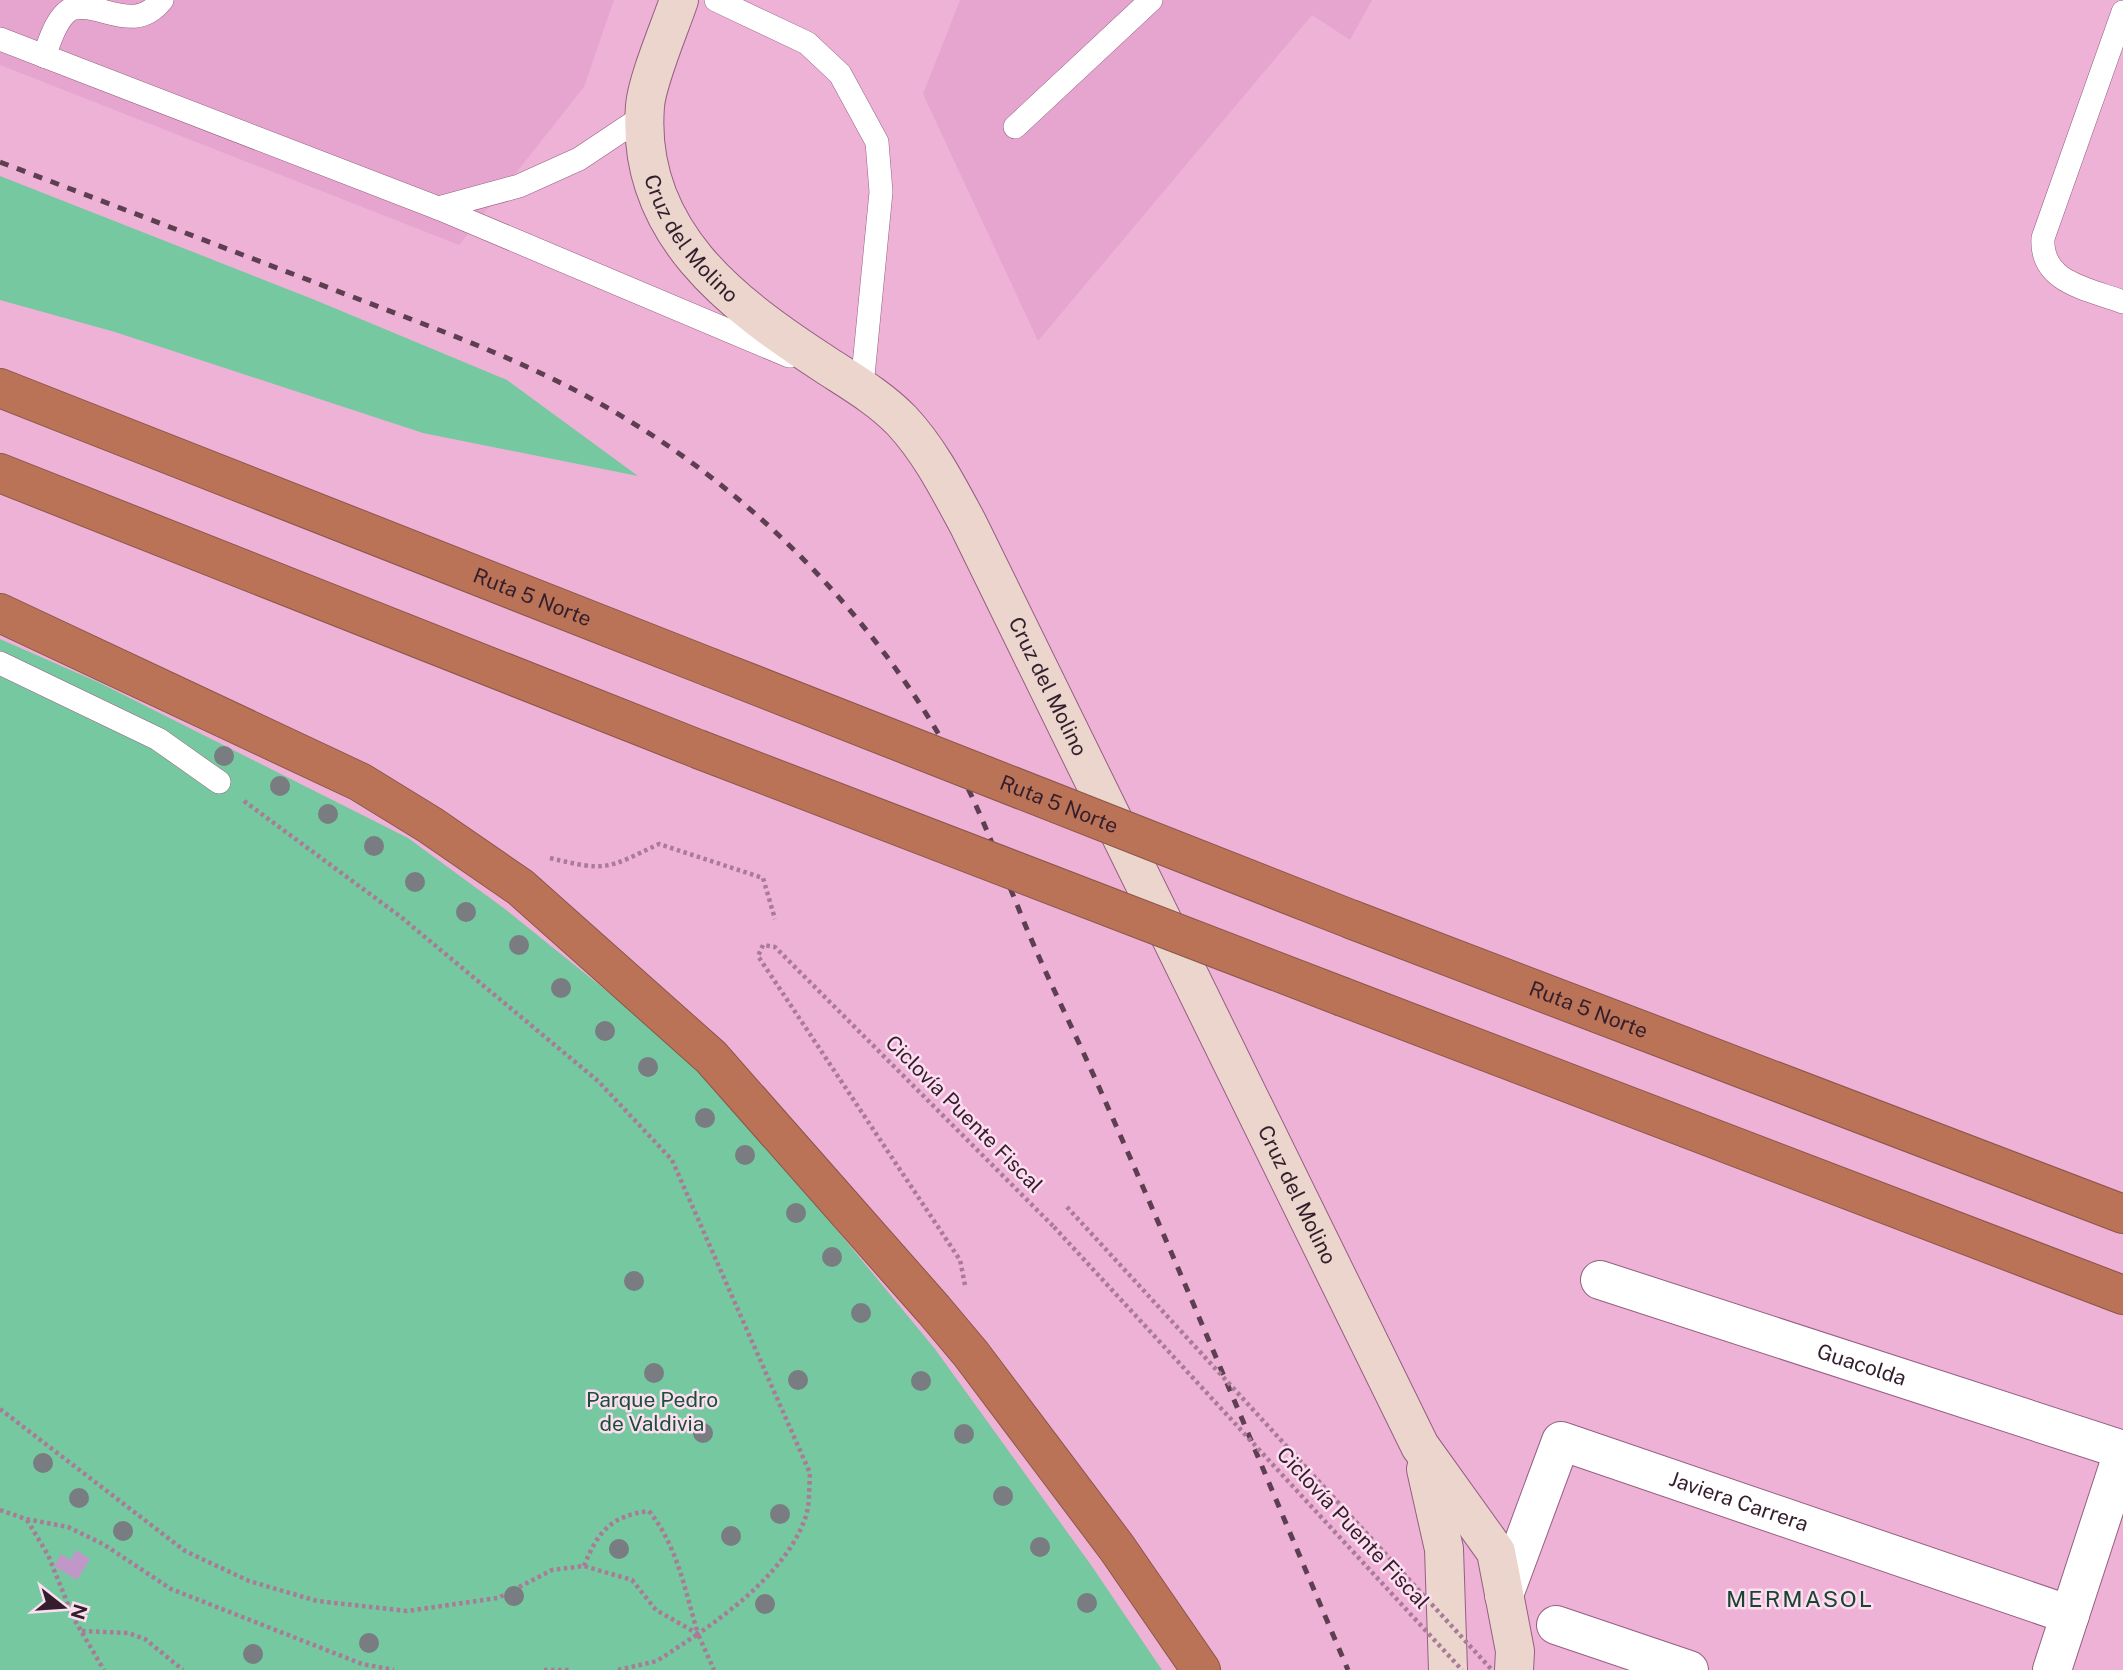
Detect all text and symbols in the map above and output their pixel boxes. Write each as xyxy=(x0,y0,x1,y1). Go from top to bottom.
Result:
street label: Cruz del Molino xyxy=(639,171,744,308)
street label: Ruta 5 Norte xyxy=(470,562,595,631)
street label: Cruz del Molino xyxy=(1004,613,1093,760)
street label: Ruta 5 Norte xyxy=(996,770,1122,838)
street label: Ruta 5 Norte xyxy=(1526,975,1651,1043)
street label: Ciclovía Puente Fiscal xyxy=(881,1030,1048,1197)
street label: Cruz del Molino xyxy=(1253,1121,1342,1268)
street label: Guacolda xyxy=(1814,1338,1910,1391)
park label: Parque Pedro de Valdivia xyxy=(586,1387,718,1436)
street label: Ciclovía Puente Fiscal xyxy=(1272,1442,1435,1614)
street label: Javiera Carrera xyxy=(1666,1466,1812,1537)
north arrow xyxy=(28,1572,98,1642)
district label: MERMASOL xyxy=(1726,1585,1874,1612)
text: N xyxy=(67,1602,92,1622)

